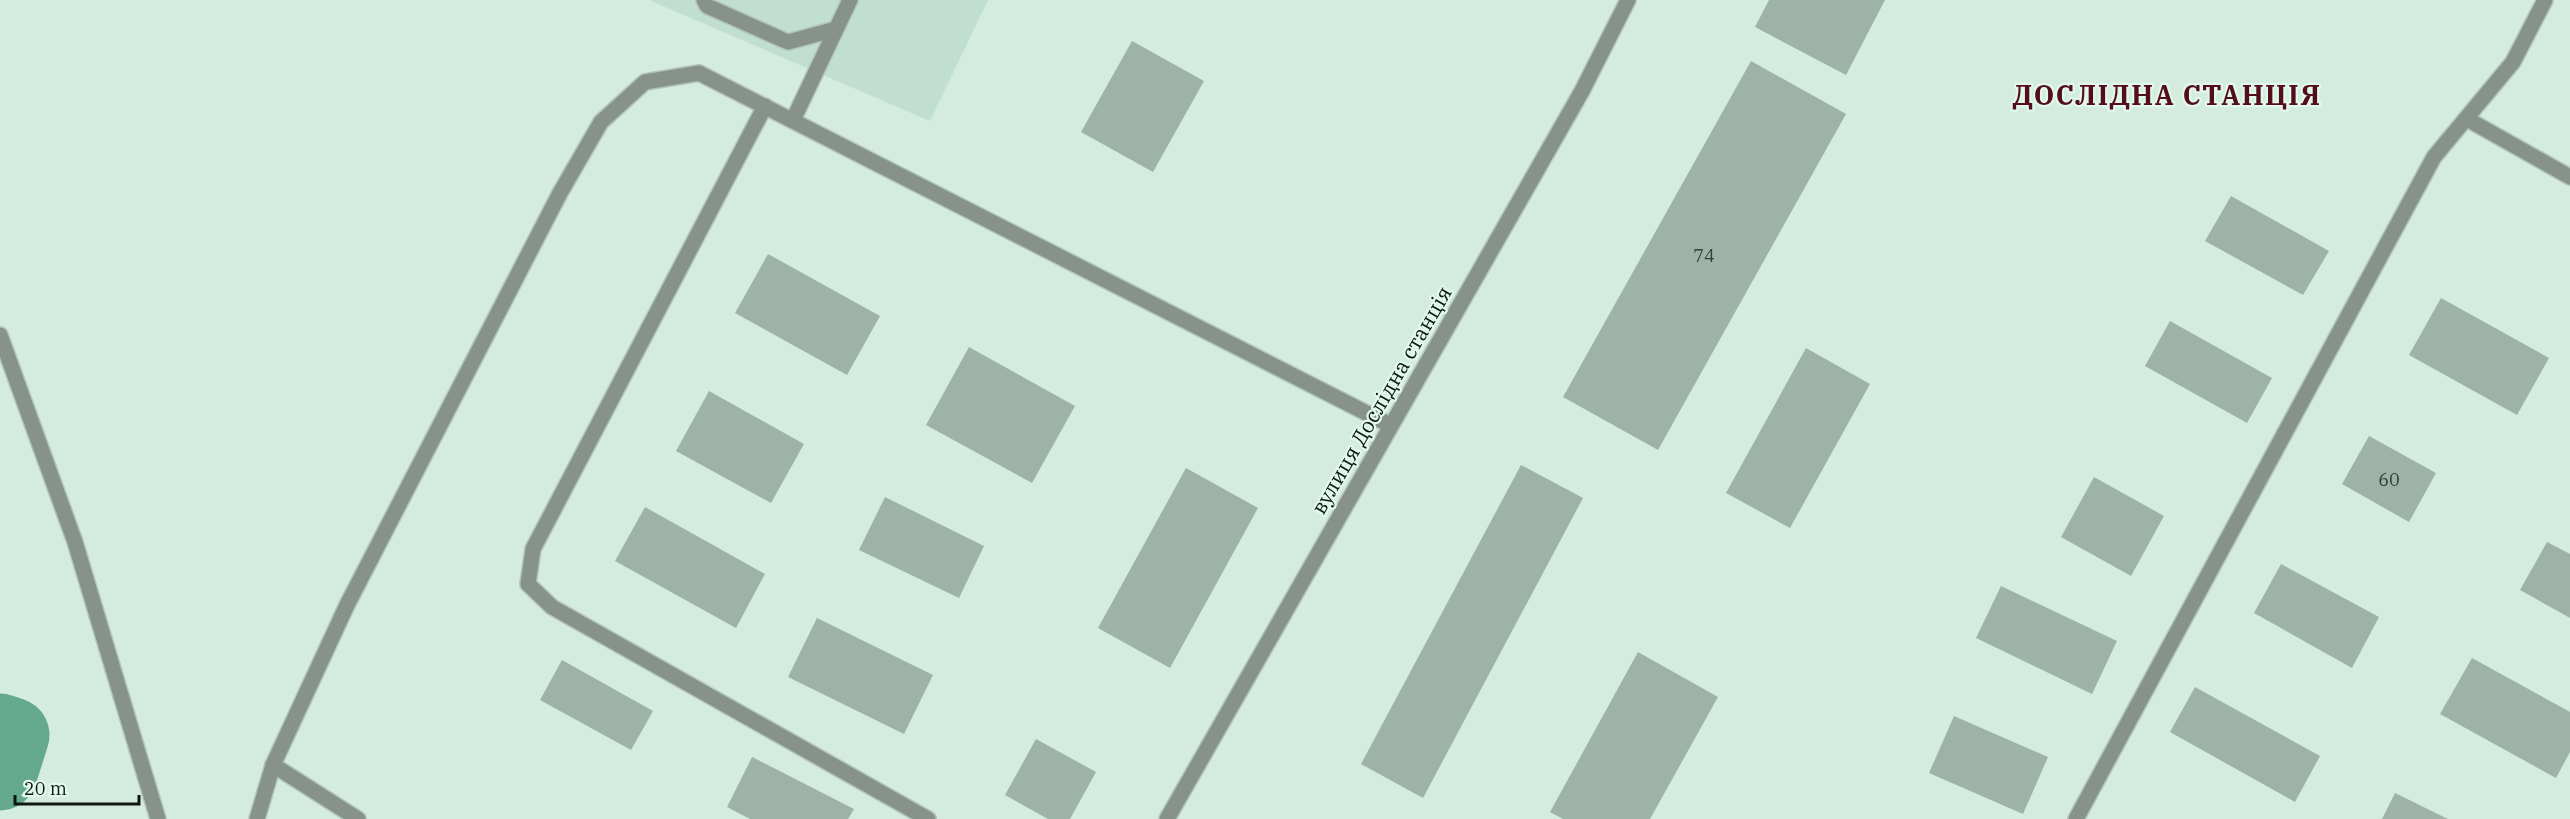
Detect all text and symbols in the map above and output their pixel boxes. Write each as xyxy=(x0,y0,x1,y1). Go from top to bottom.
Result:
district label: ДОСЛІДНА СТАНЦІЯ xyxy=(2012,77,2322,112)
house number: 74 xyxy=(1693,244,1715,267)
street label: вулиця Дослідна станція xyxy=(1304,281,1458,519)
house number: 60 xyxy=(2378,468,2400,491)
scale bar xyxy=(15,768,140,806)
text: 20 m xyxy=(24,777,67,800)

